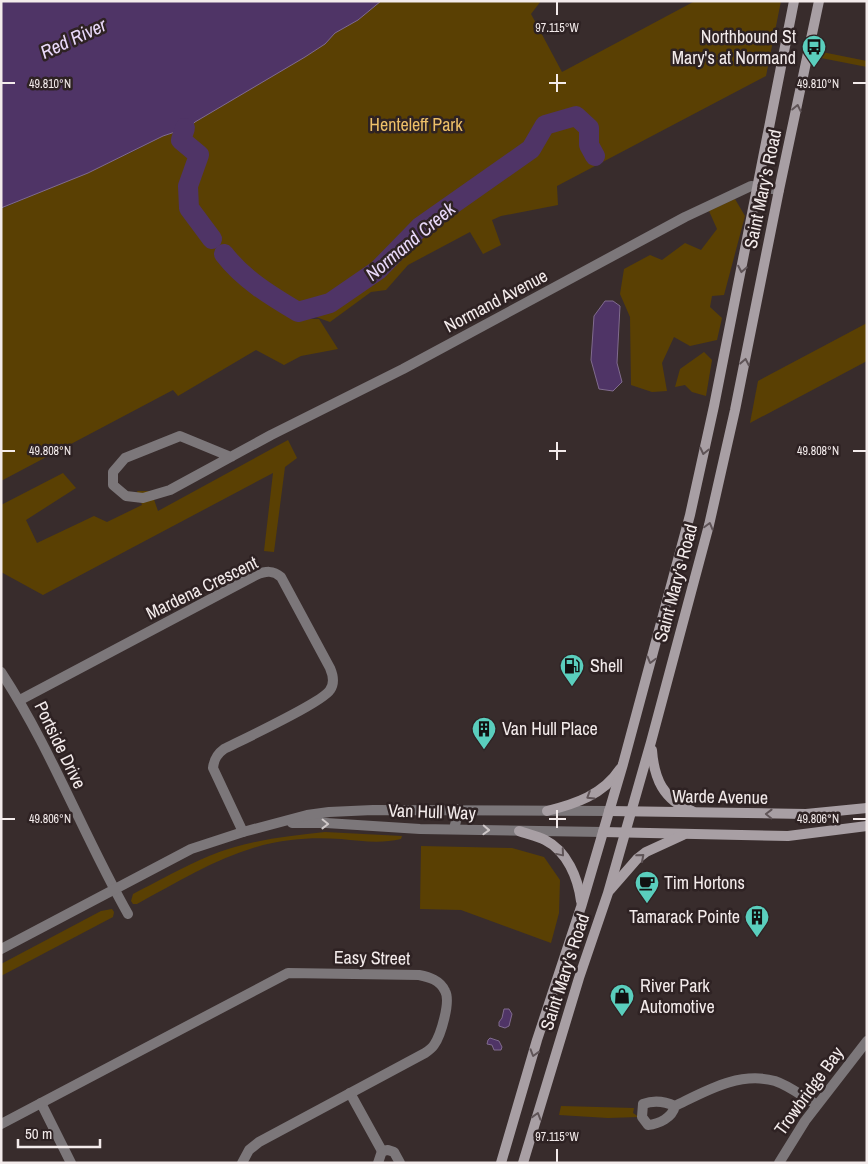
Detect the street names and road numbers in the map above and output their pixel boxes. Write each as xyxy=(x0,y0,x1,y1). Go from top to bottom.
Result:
street label: Saint Mary’s Road xyxy=(738,127,787,251)
street label: Normand Avenue xyxy=(440,263,552,338)
street label: Saint Mary’s Road xyxy=(648,521,703,645)
street label: Mardena Crescent xyxy=(142,550,262,625)
street label: Portside Drive xyxy=(29,697,92,793)
street label: Warde Avenue xyxy=(672,783,768,810)
street label: Van Hull Way xyxy=(388,797,477,826)
street label: Saint Mary’s Road xyxy=(534,910,595,1033)
street label: Easy Street xyxy=(334,944,410,971)
street label: Trowbridge Bay xyxy=(768,1041,850,1140)

